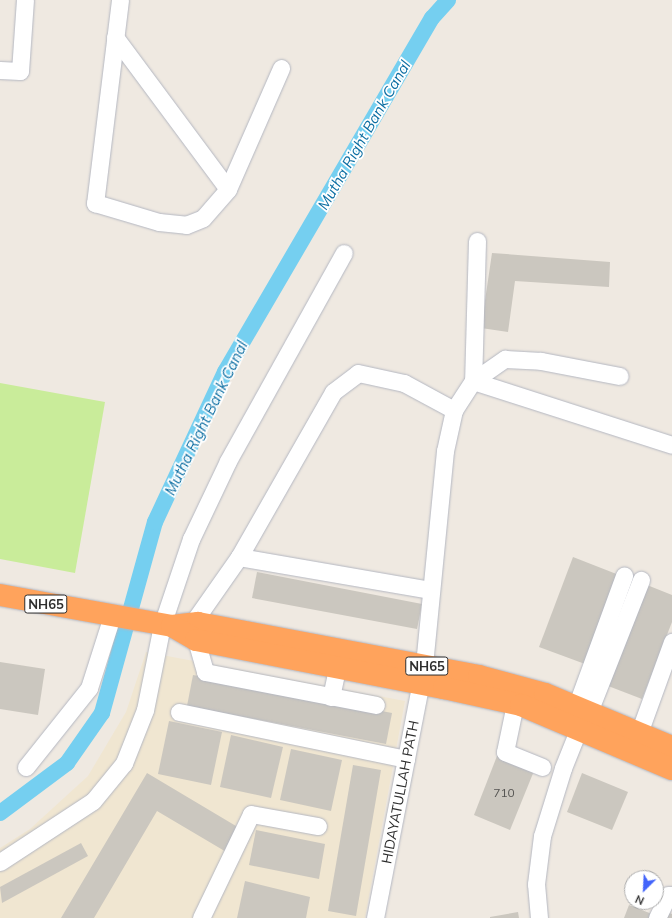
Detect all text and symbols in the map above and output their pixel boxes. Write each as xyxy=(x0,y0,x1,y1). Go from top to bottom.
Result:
water label: Mutha Right Bank Canal xyxy=(314,57,414,213)
water label: Mutha Right Bank Canal xyxy=(161,338,251,498)
road number: NH65 xyxy=(24,593,68,615)
road number: NH65 xyxy=(405,655,449,677)
street label: HIDAYATULLAH PATH xyxy=(378,719,422,865)
house number: 710 xyxy=(493,786,515,800)
north arrow xyxy=(624,870,664,910)
text: N xyxy=(633,892,646,908)

